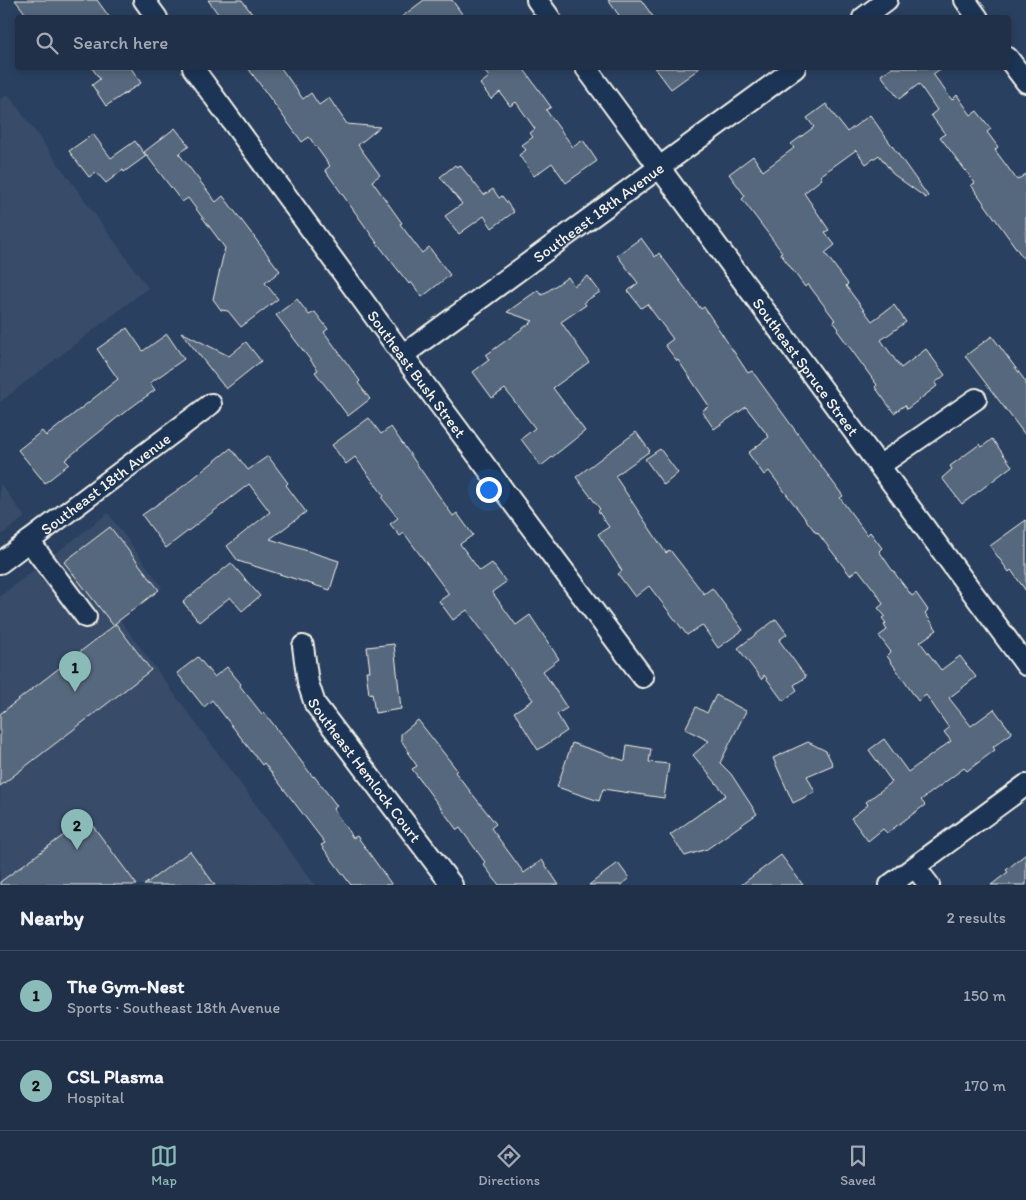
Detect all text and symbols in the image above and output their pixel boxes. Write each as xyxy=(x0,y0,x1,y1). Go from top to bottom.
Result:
search box xyxy=(15,15,1011,70)
icon: search xyxy=(33,29,61,57)
text: Search here xyxy=(73,31,168,54)
street label: Southeast 18th Avenue xyxy=(529,158,668,266)
street label: Southeast Spruce Street xyxy=(749,294,863,439)
street label: Southeast Bush Street xyxy=(364,306,470,441)
street label: Southeast 18th Avenue xyxy=(37,428,174,539)
your location xyxy=(476,477,502,503)
pin: 1 xyxy=(59,651,91,692)
street label: Southeast Hemlock Court xyxy=(304,696,426,846)
pin: 2 xyxy=(61,809,93,850)
text: Nearby xyxy=(20,905,84,930)
text: 2 results xyxy=(946,908,1006,927)
text: The Gym-Nest xyxy=(67,975,184,998)
text: 1 xyxy=(32,986,40,1005)
text: 150 m xyxy=(963,986,1006,1005)
text: Sports · Southeast 18th Avenue xyxy=(67,998,280,1017)
text: CSL Plasma xyxy=(67,1065,164,1088)
text: 2 xyxy=(32,1076,40,1095)
text: 170 m xyxy=(964,1076,1006,1095)
text: Hospital xyxy=(67,1088,124,1107)
tab: Map xyxy=(150,1142,178,1189)
tab: Directions xyxy=(478,1142,540,1189)
tab: Saved xyxy=(840,1142,876,1189)

